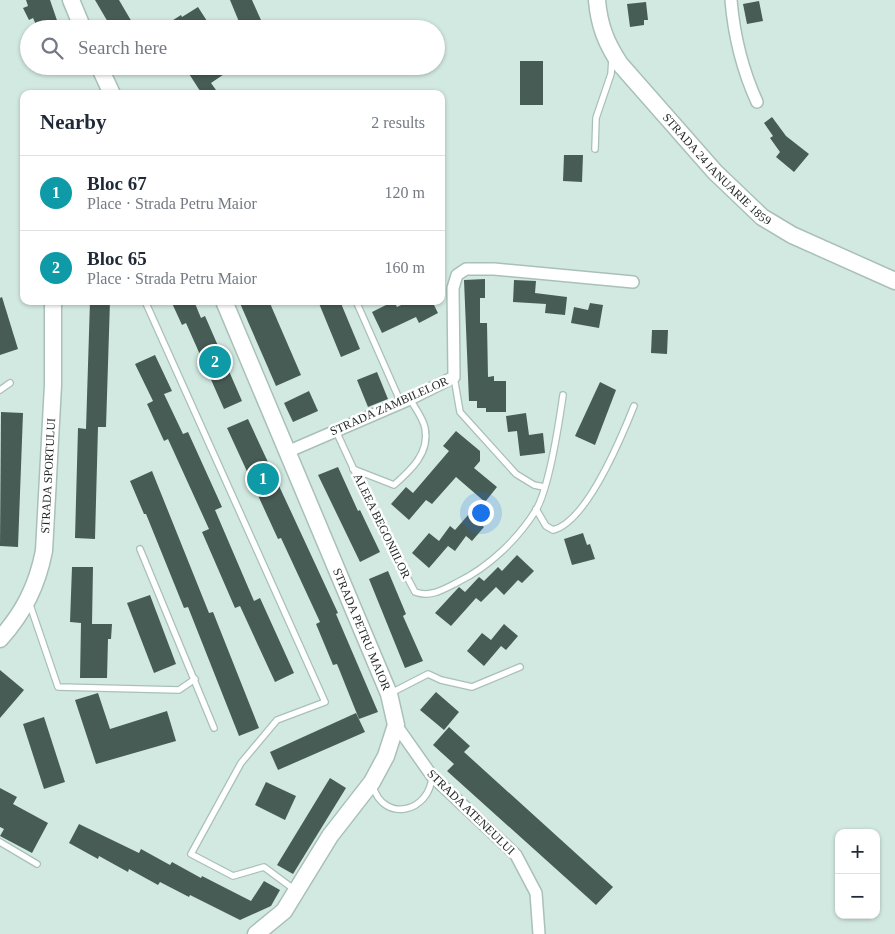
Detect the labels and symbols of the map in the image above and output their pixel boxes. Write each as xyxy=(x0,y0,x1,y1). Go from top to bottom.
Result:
street label: STRADA 24 IANUARIE 1859 xyxy=(660,110,774,228)
pin: 2 xyxy=(199,343,231,381)
street label: STRADA ZAMBILELOR xyxy=(328,374,450,438)
street label: STRADA SPORTULUI xyxy=(38,418,58,534)
pin: 1 xyxy=(247,460,279,498)
street label: ALEEA BEGONIILOR xyxy=(351,471,413,581)
your location xyxy=(468,500,494,526)
street label: STRADA PETRU MAIOR xyxy=(330,566,394,693)
street label: STRADA ATENEULUI xyxy=(424,767,518,857)

